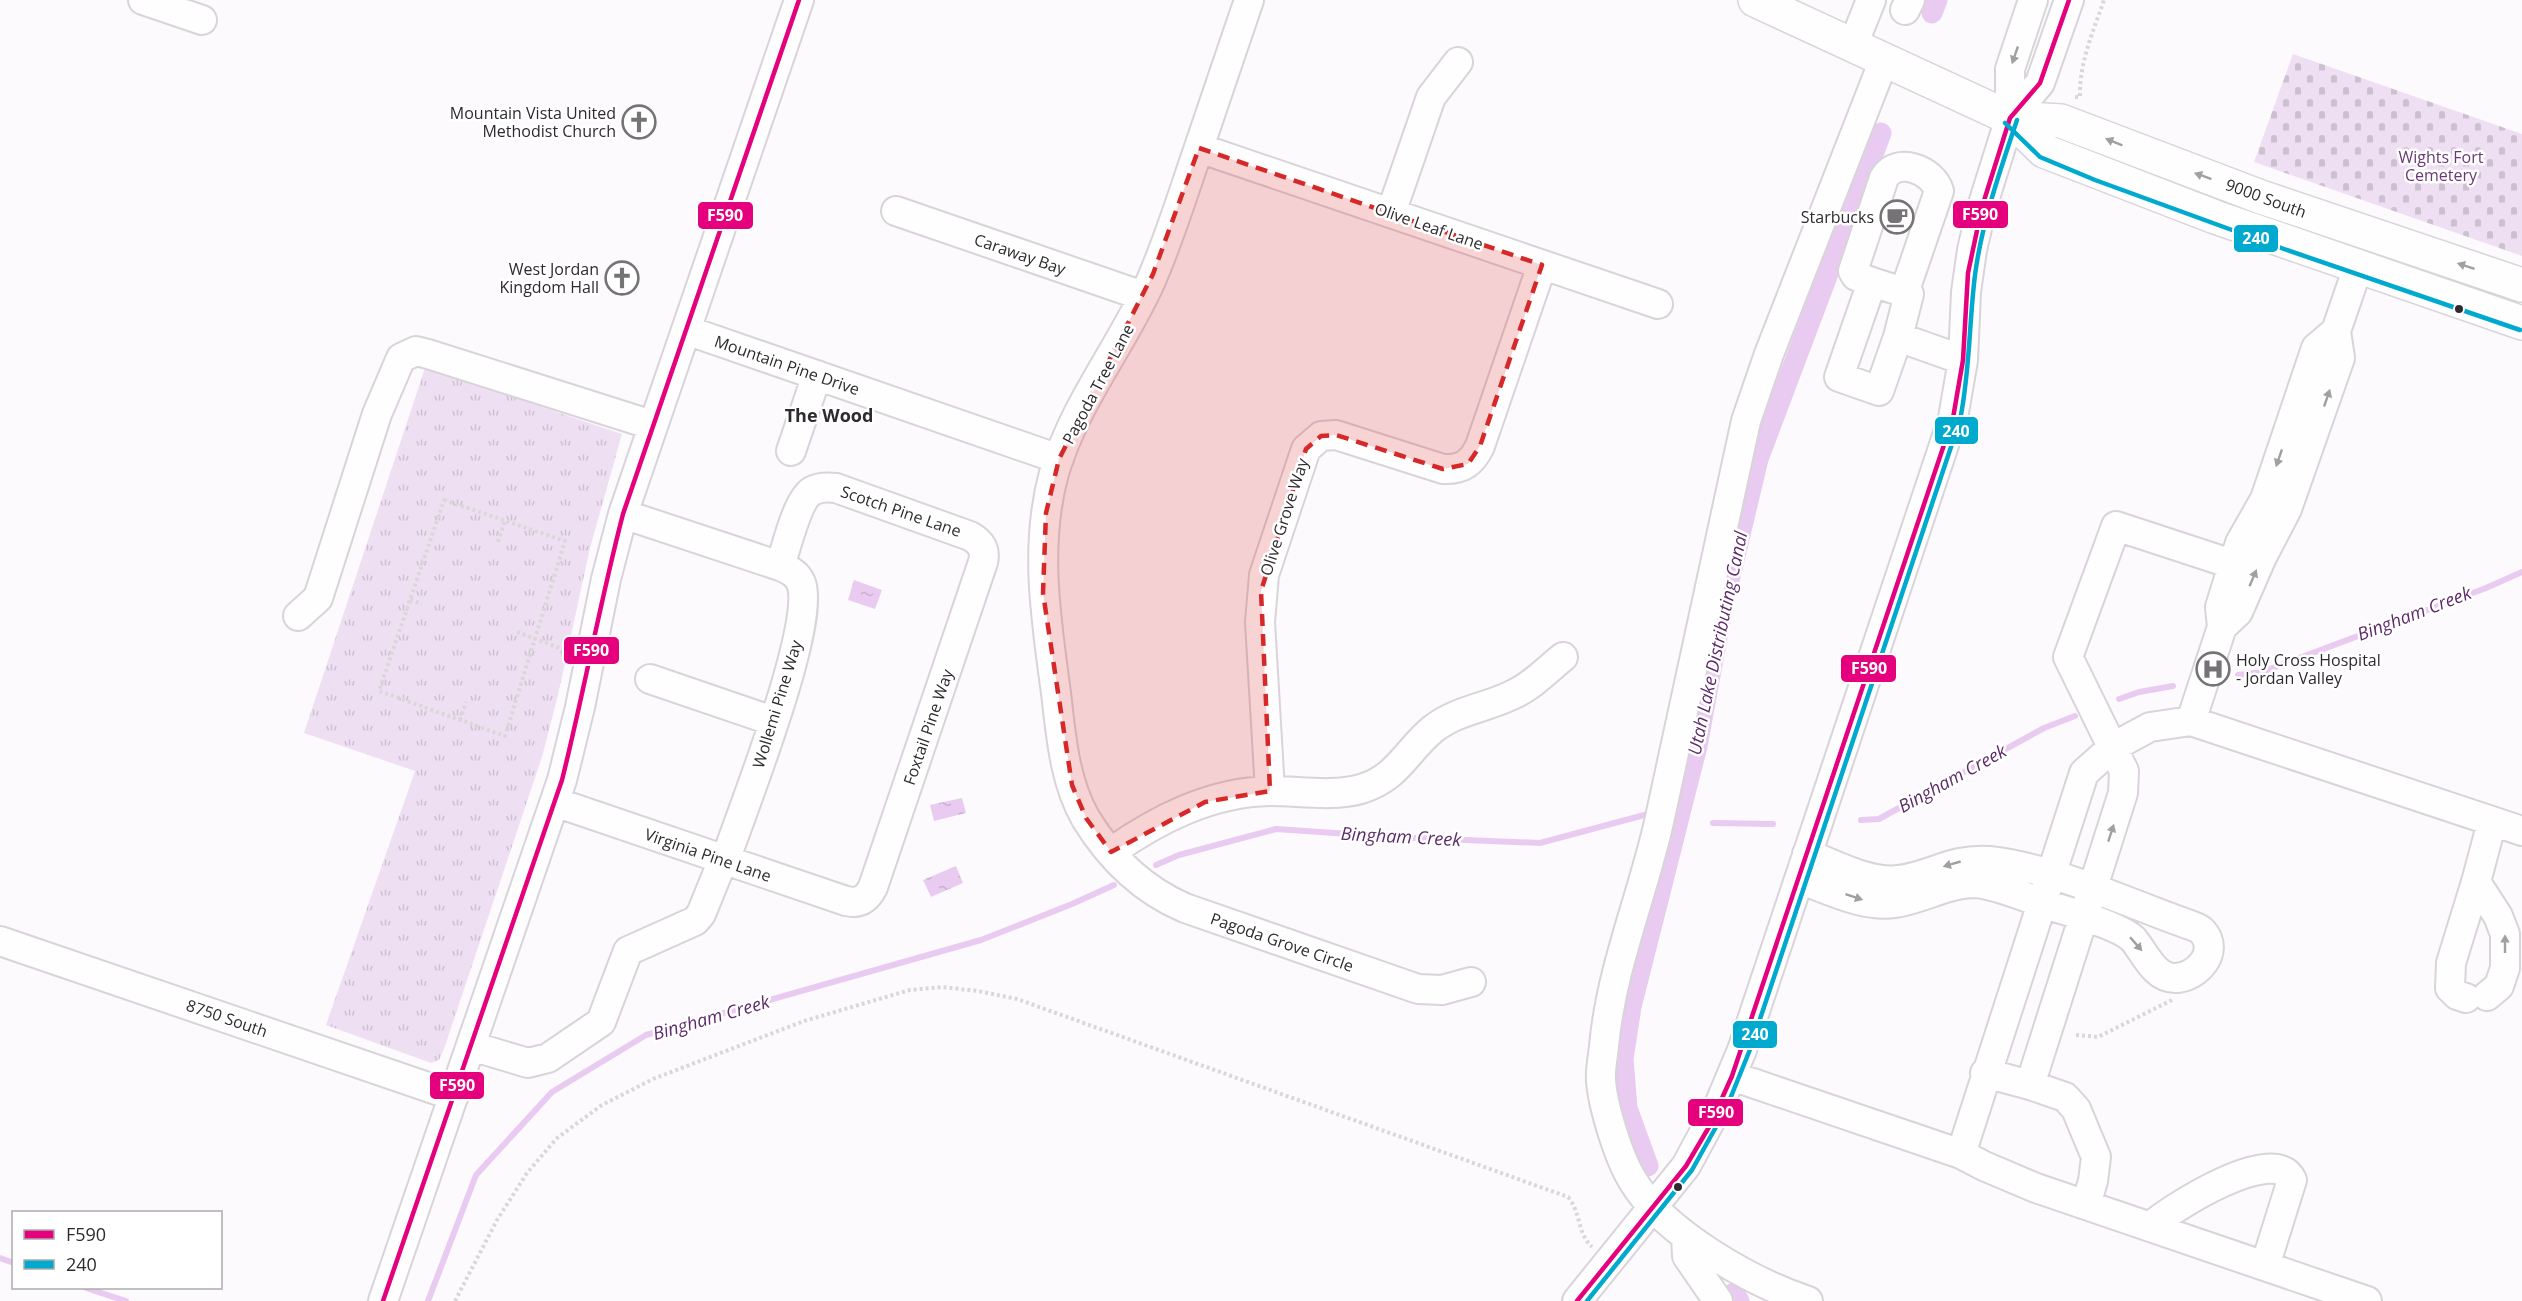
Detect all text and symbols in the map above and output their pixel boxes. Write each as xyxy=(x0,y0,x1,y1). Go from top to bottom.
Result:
one-way arrow xyxy=(2009,47,2019,65)
place label: Mountain Vista United Methodist Church xyxy=(450,102,616,142)
church icon: Mountain Vista United Methodist Church xyxy=(621,104,657,140)
one-way arrow xyxy=(2105,137,2123,146)
park label: Wights Fort Cemetery xyxy=(2399,146,2484,186)
one-way arrow xyxy=(2193,170,2211,180)
street label: 9000 South xyxy=(2223,173,2309,223)
street label: Olive Leaf Lane xyxy=(1372,197,1486,255)
cafe icon: Starbucks xyxy=(1879,199,1915,235)
line badge: F590 xyxy=(1952,200,2009,229)
line badge: F590 xyxy=(697,201,754,230)
text: F590 xyxy=(1962,203,1998,225)
text: F590 xyxy=(707,204,743,226)
place label: Starbucks xyxy=(1801,206,1874,228)
line badge: 240 xyxy=(2233,224,2279,253)
text: 240 xyxy=(2242,227,2270,249)
street label: Caraway Bay xyxy=(971,228,1069,280)
place label: West Jordan Kingdom Hall xyxy=(500,258,599,298)
church icon: West Jordan Kingdom Hall xyxy=(604,260,640,296)
one-way arrow xyxy=(2457,261,2475,271)
unlabelled marker xyxy=(2453,303,2465,315)
street label: Pagoda Tree Lane xyxy=(1057,320,1139,448)
street label: Mountain Pine Drive xyxy=(712,330,862,400)
one-way arrow xyxy=(2322,389,2332,407)
district label: The Wood xyxy=(785,403,873,427)
line badge: 240 xyxy=(1934,416,1979,445)
text: 240 xyxy=(1942,420,1970,442)
one-way arrow xyxy=(2274,449,2283,467)
street label: Olive Grove Way xyxy=(1255,455,1314,579)
street label: Scotch Pine Lane xyxy=(838,480,964,542)
water label: Utah Lake Distributing Canal xyxy=(1682,529,1753,757)
one-way arrow xyxy=(2248,569,2258,587)
water label: Bingham Creek xyxy=(2353,580,2476,646)
line badge: F590 xyxy=(563,636,620,665)
street label: Wollemi Pine Way xyxy=(747,636,807,771)
text: F590 xyxy=(573,639,609,661)
place label: Holy Cross Hospital - Jordan Valley xyxy=(2236,649,2381,689)
hospital icon: Holy Cross Hospital - Jordan Valley xyxy=(2195,651,2231,687)
line badge: F590 xyxy=(1840,654,1897,683)
text: F590 xyxy=(1851,657,1887,679)
street label: Foxtail Pine Way xyxy=(898,665,958,788)
water label: Bingham Creek xyxy=(1894,738,2012,818)
water label: Bingham Creek xyxy=(1340,821,1463,851)
street label: Virginia Pine Lane xyxy=(642,823,774,887)
one-way arrow xyxy=(2106,824,2116,842)
one-way arrow xyxy=(1943,860,1961,869)
one-way arrow xyxy=(1846,893,1864,903)
street label: Pagoda Grove Circle xyxy=(1208,907,1356,977)
one-way arrow xyxy=(2500,934,2510,953)
one-way arrow xyxy=(2129,936,2142,952)
water label: Bingham Creek xyxy=(650,989,773,1045)
street label: 8750 South xyxy=(183,994,271,1042)
line badge: 240 xyxy=(1732,1020,1778,1049)
text: 240 xyxy=(1741,1023,1769,1045)
line badge: F590 xyxy=(429,1071,485,1100)
text: F590 xyxy=(439,1074,475,1096)
line badge: F590 xyxy=(1687,1098,1744,1127)
text: F590 xyxy=(1698,1101,1734,1123)
unlabelled marker xyxy=(1672,1181,1684,1193)
legend xyxy=(12,1211,222,1289)
text: F590 xyxy=(66,1222,106,1246)
text: 240 xyxy=(66,1252,97,1276)

